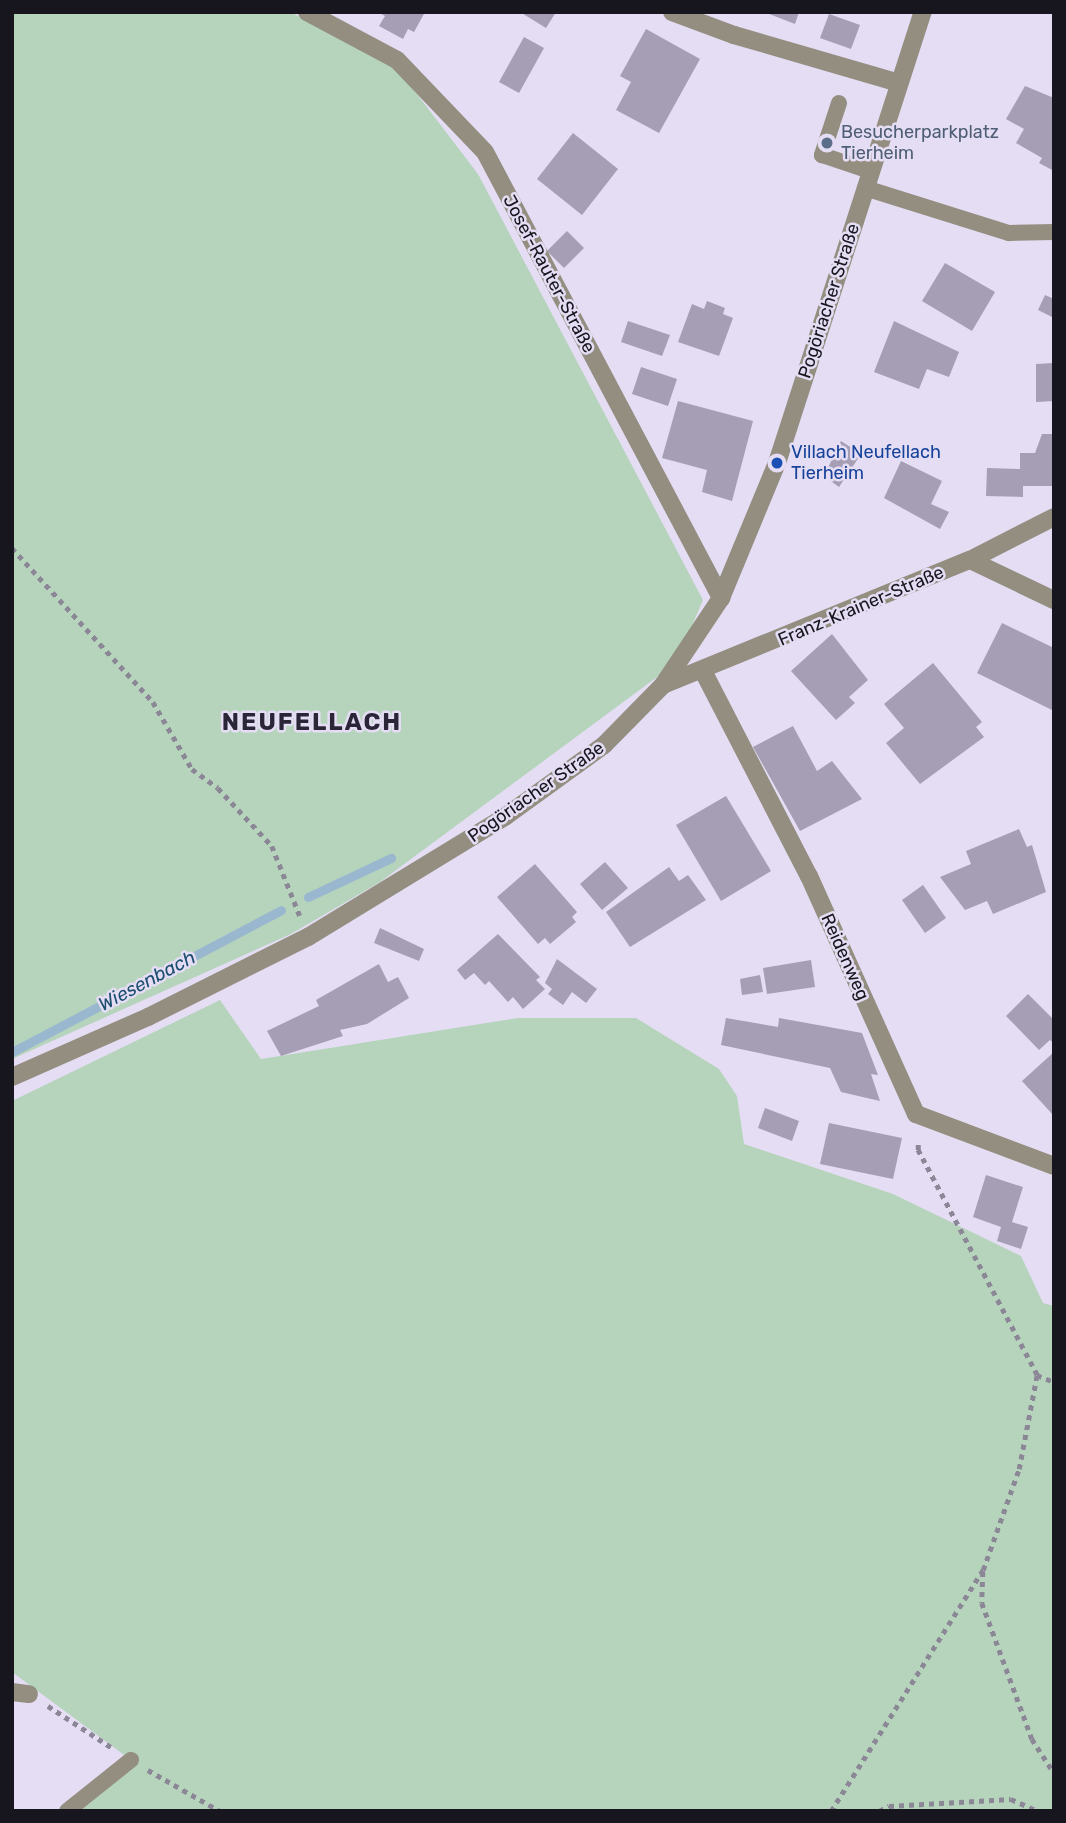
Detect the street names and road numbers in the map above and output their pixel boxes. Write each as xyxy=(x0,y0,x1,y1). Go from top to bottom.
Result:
street label: Josef-Rauter-Straße xyxy=(498,191,600,357)
street label: Pogöriacher Straße xyxy=(794,221,864,381)
street label: Franz-Krainer-Straße xyxy=(775,561,947,651)
street label: Pogöriacher Straße xyxy=(464,737,608,847)
street label: Reidenweg xyxy=(816,910,874,1004)

